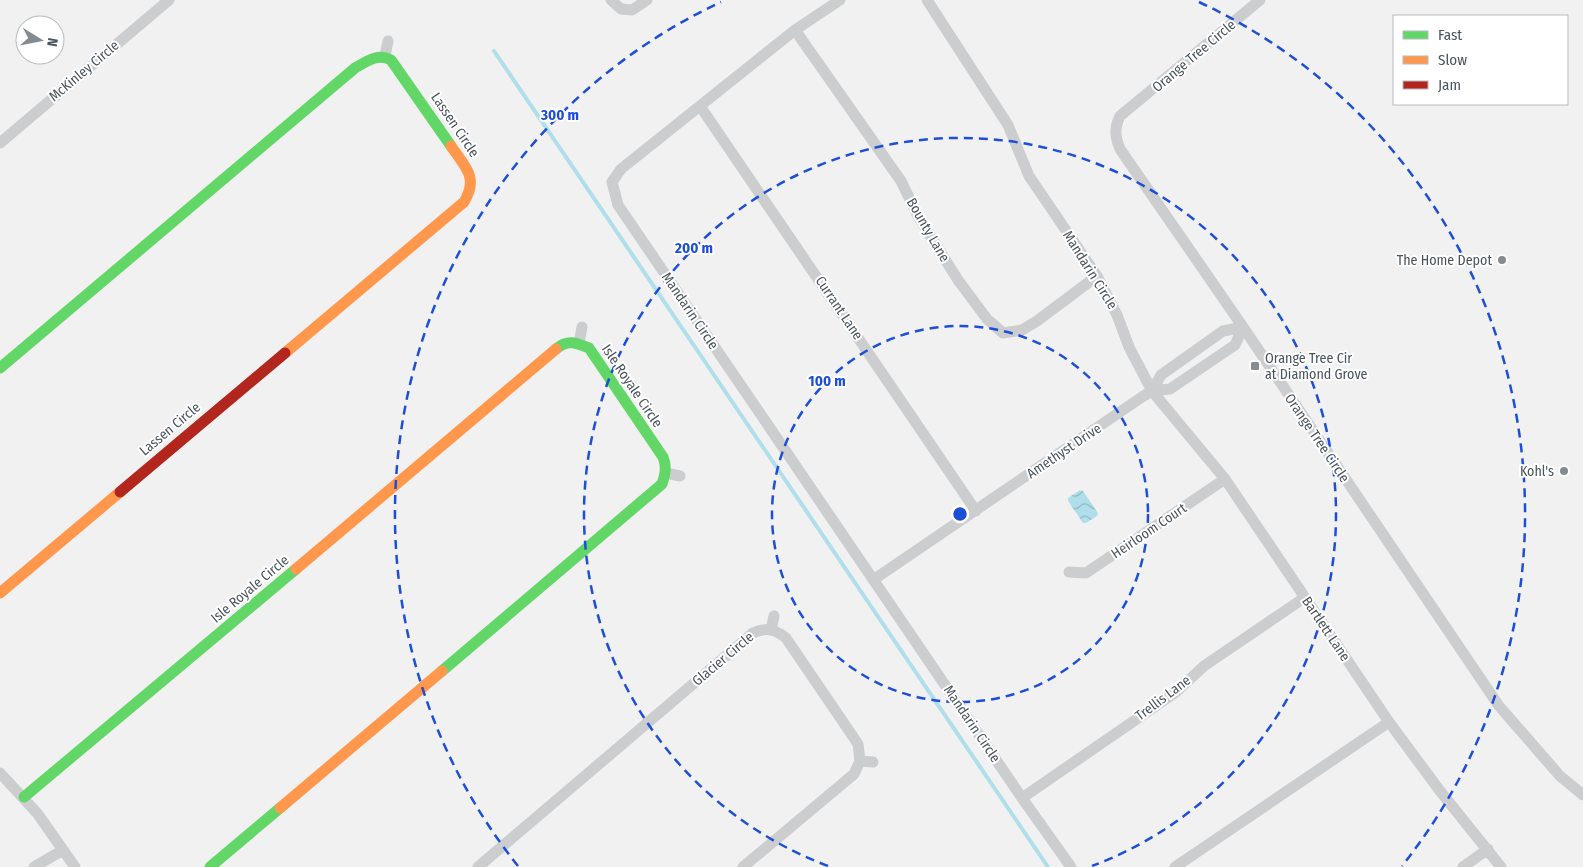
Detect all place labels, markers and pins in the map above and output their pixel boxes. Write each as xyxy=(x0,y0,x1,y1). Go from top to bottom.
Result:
place label: The Home Depot xyxy=(1397,252,1492,269)
marker: The Home Depot xyxy=(1496,254,1508,266)
place label: Orange Tree Cir at Diamond Grove xyxy=(1265,350,1368,383)
marker: Orange Tree Cir at Diamond Grove xyxy=(1249,360,1261,372)
place label: Kohl's xyxy=(1520,463,1554,480)
marker: Kohl's xyxy=(1558,465,1570,477)
centre of rings xyxy=(951,505,969,523)

